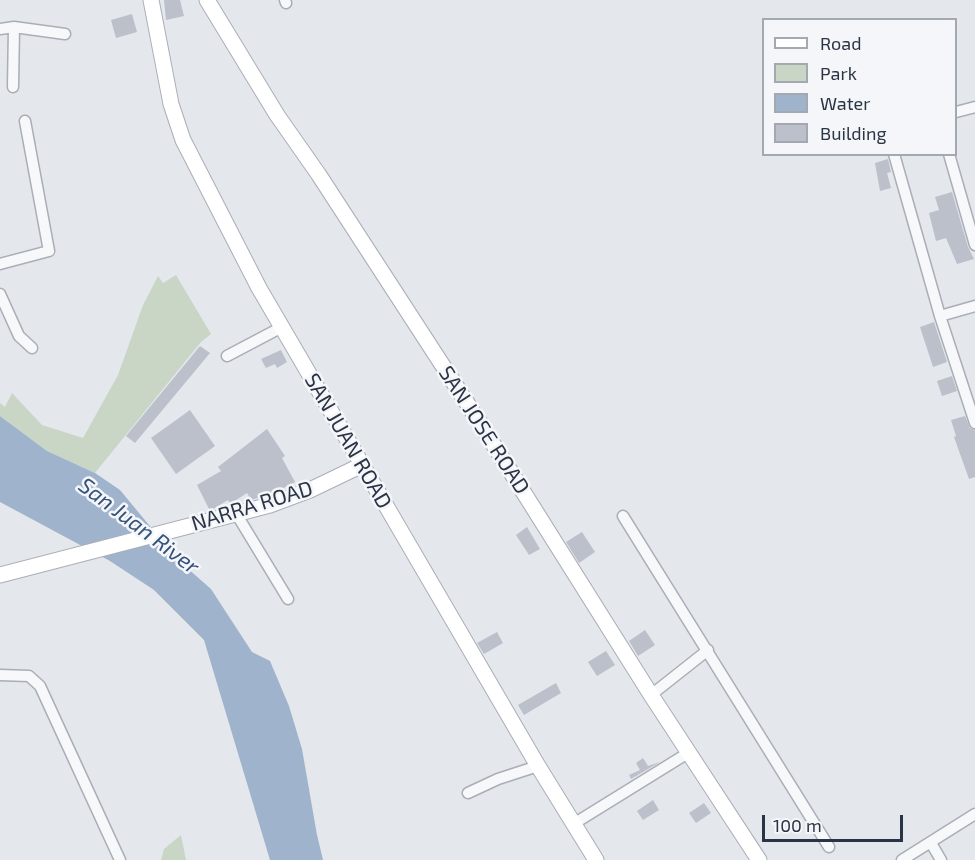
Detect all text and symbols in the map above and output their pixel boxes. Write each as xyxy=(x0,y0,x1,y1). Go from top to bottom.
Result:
legend xyxy=(762,18,957,156)
text: Road xyxy=(820,32,861,54)
text: Park xyxy=(820,62,857,84)
text: Water xyxy=(820,92,870,114)
text: Building xyxy=(820,122,887,144)
street label: SAN JOSE ROAD xyxy=(433,361,535,499)
street label: SAN JUAN ROAD xyxy=(299,369,397,513)
water label: San Juan River xyxy=(74,472,204,580)
street label: NARRA ROAD xyxy=(188,476,316,536)
scale bar xyxy=(765,803,906,841)
text: 100 m xyxy=(773,814,822,836)

